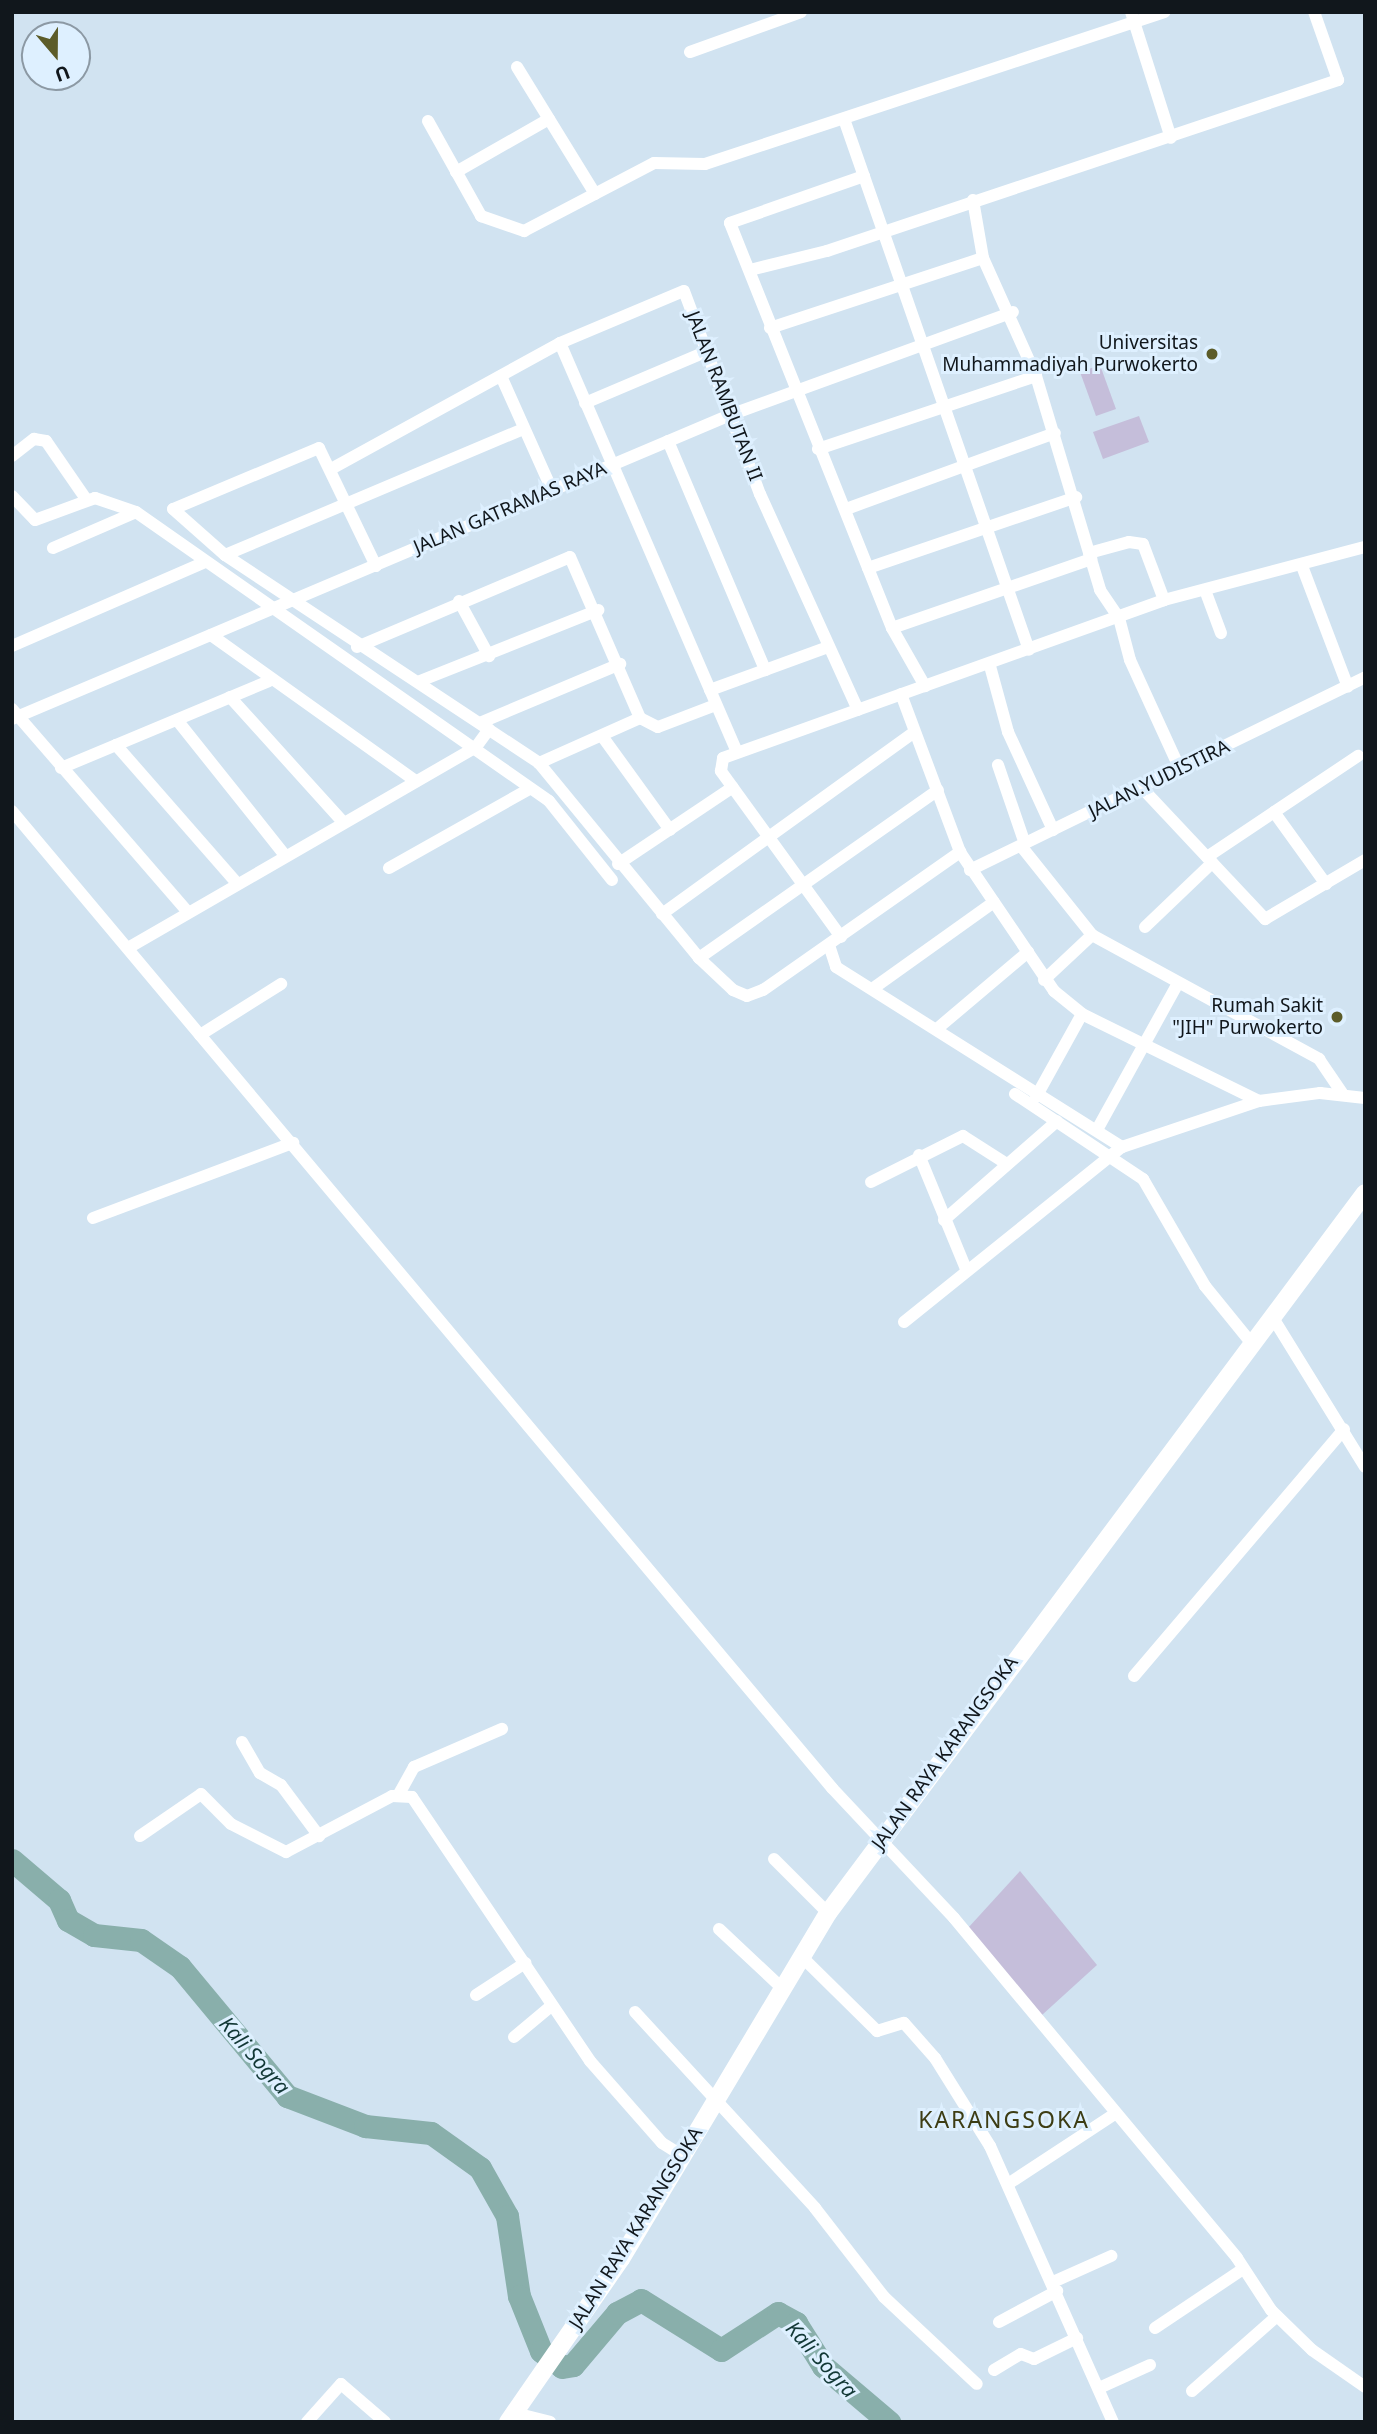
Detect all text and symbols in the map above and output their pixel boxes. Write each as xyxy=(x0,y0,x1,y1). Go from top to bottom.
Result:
north arrow xyxy=(21,21,91,91)
text: U xyxy=(51,59,74,89)
street label: JALAN RAMBUTAN II xyxy=(681,308,767,484)
place label: Universitas Muhammadiyah Purwokerto xyxy=(942,332,1198,376)
marker: Universitas Muhammadiyah Purwokerto xyxy=(1204,346,1220,362)
street label: JALAN GATRAMAS RAYA xyxy=(410,457,610,559)
street label: JALAN.YUDISTIRA xyxy=(1085,735,1233,823)
place label: Rumah Sakit "JIH" Purwokerto xyxy=(1172,995,1323,1039)
marker: Rumah Sakit "JIH" Purwokerto xyxy=(1329,1009,1345,1025)
street label: JALAN RAYA KARANGSOKA xyxy=(867,1652,1023,1854)
water label: Kali Sogra xyxy=(214,2011,296,2099)
district label: KARANGSOKA xyxy=(919,2105,1089,2133)
street label: JALAN RAYA KARANGSOKA xyxy=(564,2123,708,2333)
water label: Kali Sogra xyxy=(781,2315,863,2403)

